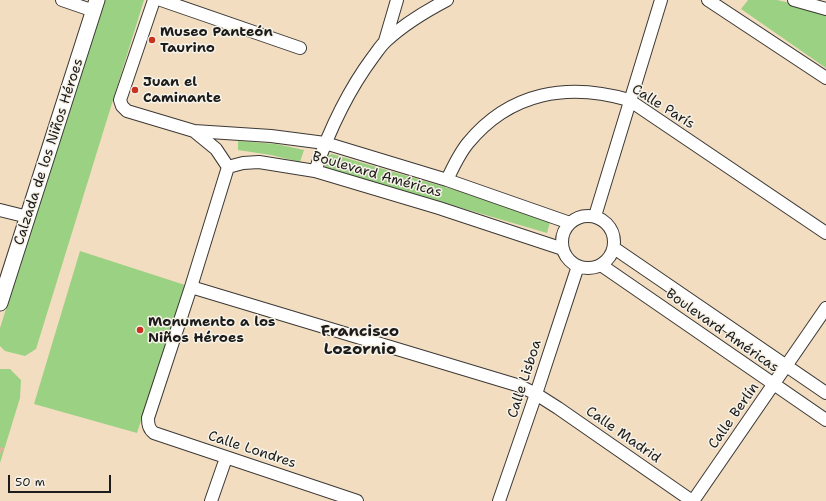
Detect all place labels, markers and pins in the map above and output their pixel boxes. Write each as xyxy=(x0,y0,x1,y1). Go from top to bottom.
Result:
place label: Museo Panteón Taurino xyxy=(160,24,273,56)
marker: Museo Panteón Taurino xyxy=(147,35,157,45)
place label: Juan el Caminante xyxy=(143,74,221,106)
marker: Juan el Caminante xyxy=(130,85,140,95)
place label: Monumento a los Niños Héroes xyxy=(148,314,275,346)
marker: Monumento a los Niños Héroes xyxy=(135,325,145,335)

